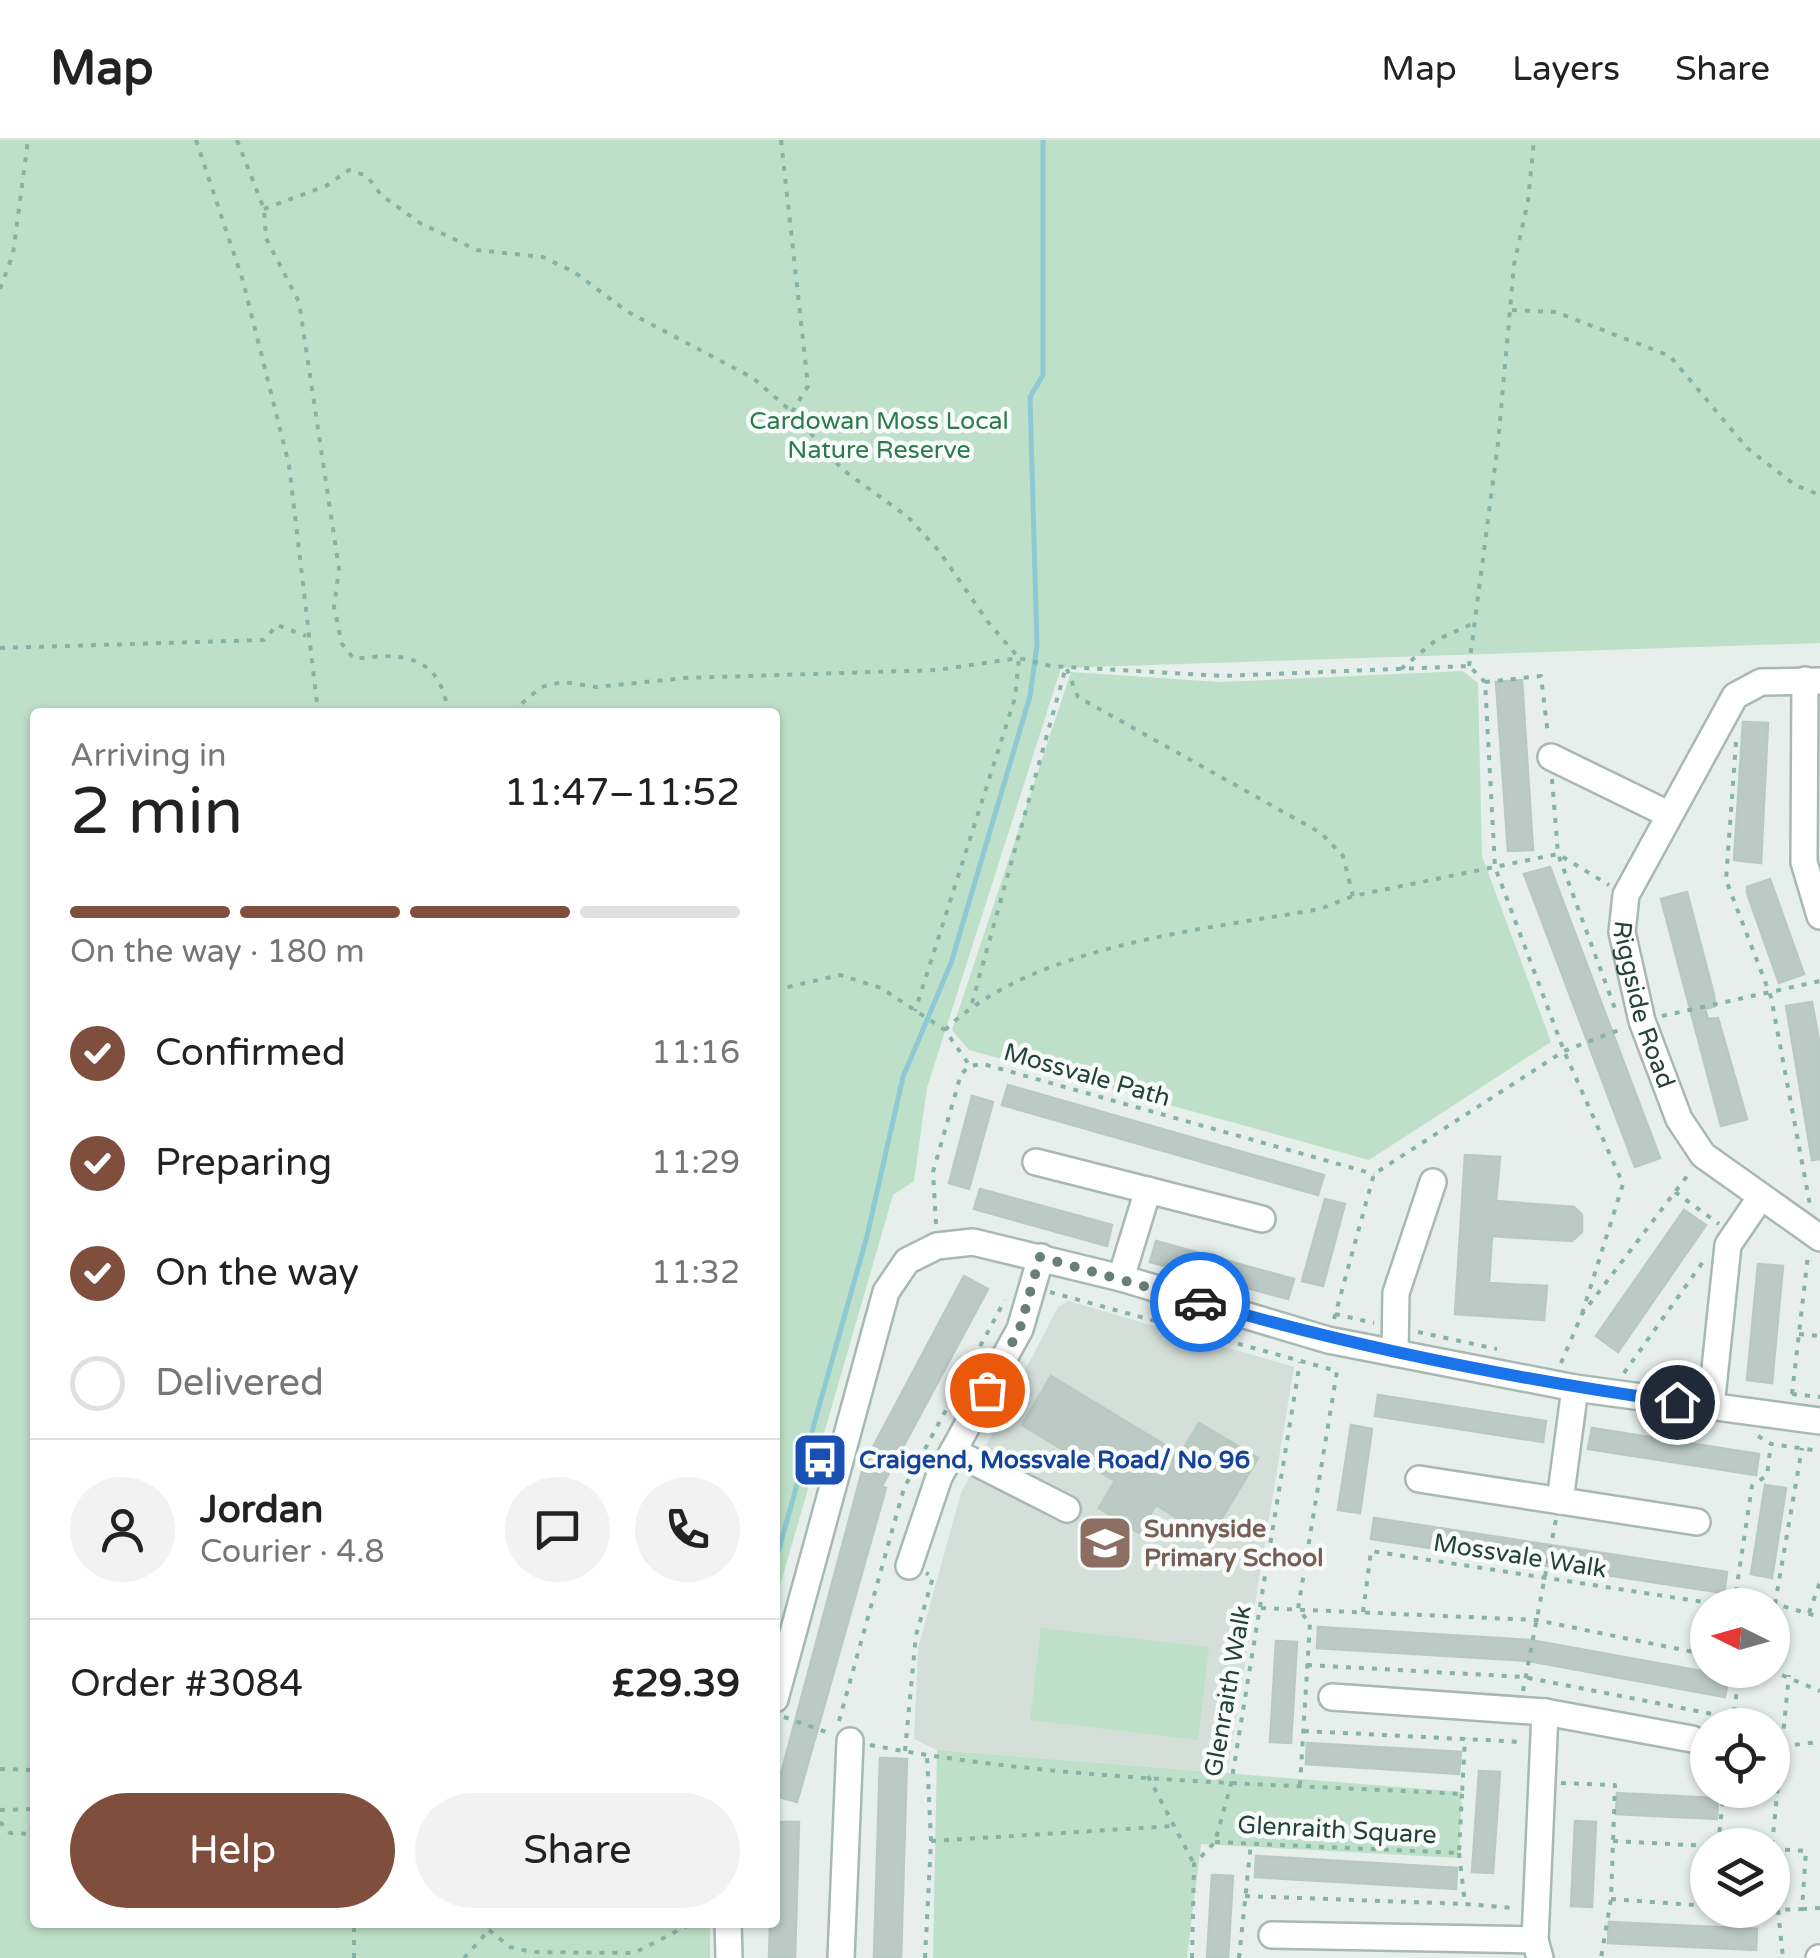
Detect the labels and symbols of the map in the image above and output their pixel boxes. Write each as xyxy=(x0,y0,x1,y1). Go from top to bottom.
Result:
park label: Cardowan Moss Local Nature Reserve xyxy=(749,406,1009,465)
street label: Riggside Road xyxy=(1606,919,1681,1092)
street label: Mossvale Path xyxy=(1000,1037,1174,1113)
courier xyxy=(1150,1252,1250,1352)
pin xyxy=(945,1348,1030,1433)
pin xyxy=(1635,1360,1720,1445)
bus stop icon: Craigend, Mossvale Road/ No 96 xyxy=(790,1430,850,1490)
place label: Craigend, Mossvale Road/ No 96 xyxy=(859,1445,1250,1475)
school or university icon: Sunnyside Primary School xyxy=(1075,1513,1135,1573)
place label: Sunnyside Primary School xyxy=(1144,1514,1323,1573)
street label: Mossvale Walk xyxy=(1431,1527,1609,1585)
north arrow xyxy=(1690,1588,1790,1688)
street label: Glenraith Walk xyxy=(1198,1603,1258,1779)
street label: Glenraith Square xyxy=(1237,1810,1437,1850)

